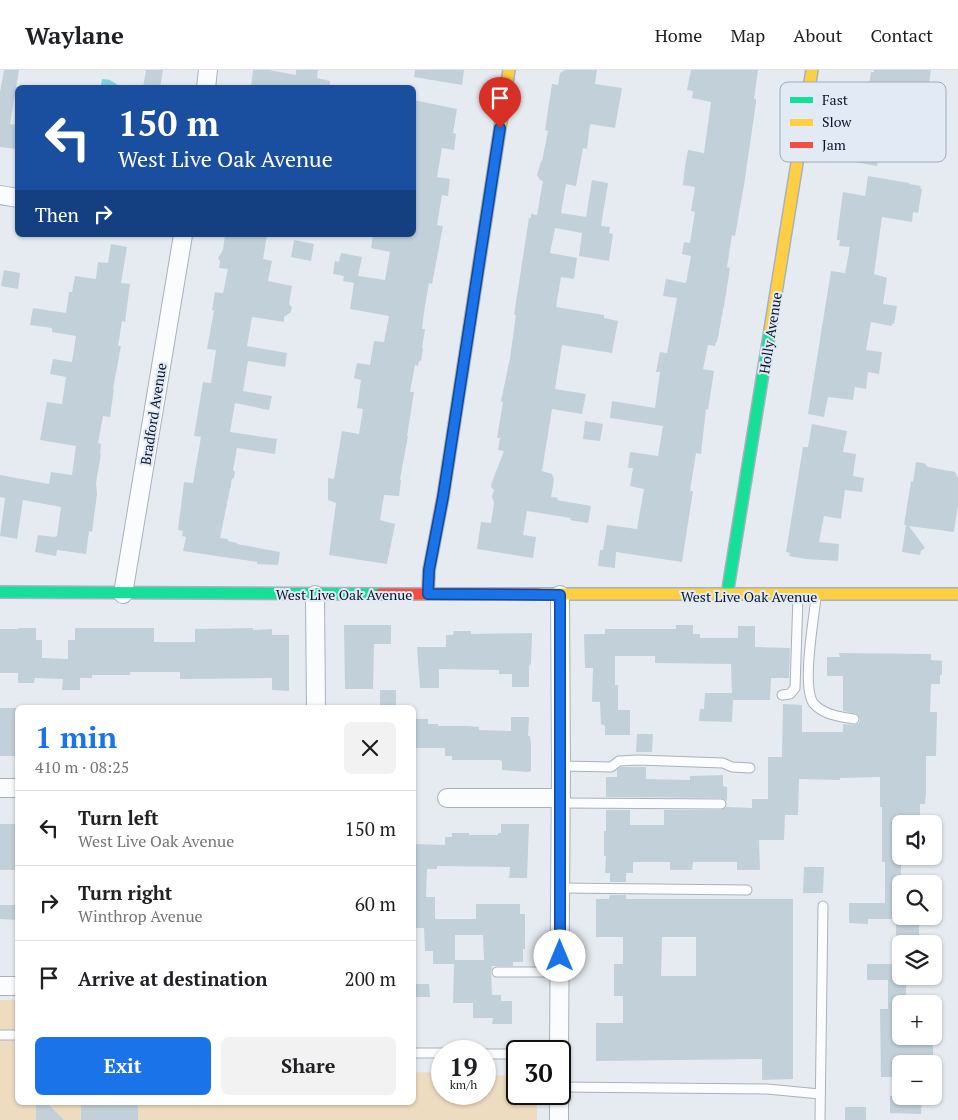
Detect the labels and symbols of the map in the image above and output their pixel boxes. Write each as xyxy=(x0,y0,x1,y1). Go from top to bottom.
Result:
pin xyxy=(479,77,521,128)
legend xyxy=(780,82,946,162)
text: Fast xyxy=(822,90,849,109)
text: Slow xyxy=(822,112,852,131)
text: Jam xyxy=(822,135,846,154)
street label: Holly Avenue xyxy=(754,291,786,375)
street label: Bradford Avenue xyxy=(136,362,170,466)
street label: West Live Oak Avenue xyxy=(276,585,412,604)
street label: West Live Oak Avenue xyxy=(681,587,817,606)
position arrow xyxy=(533,929,585,981)
speed limit sign: 30 xyxy=(506,1040,571,1105)

